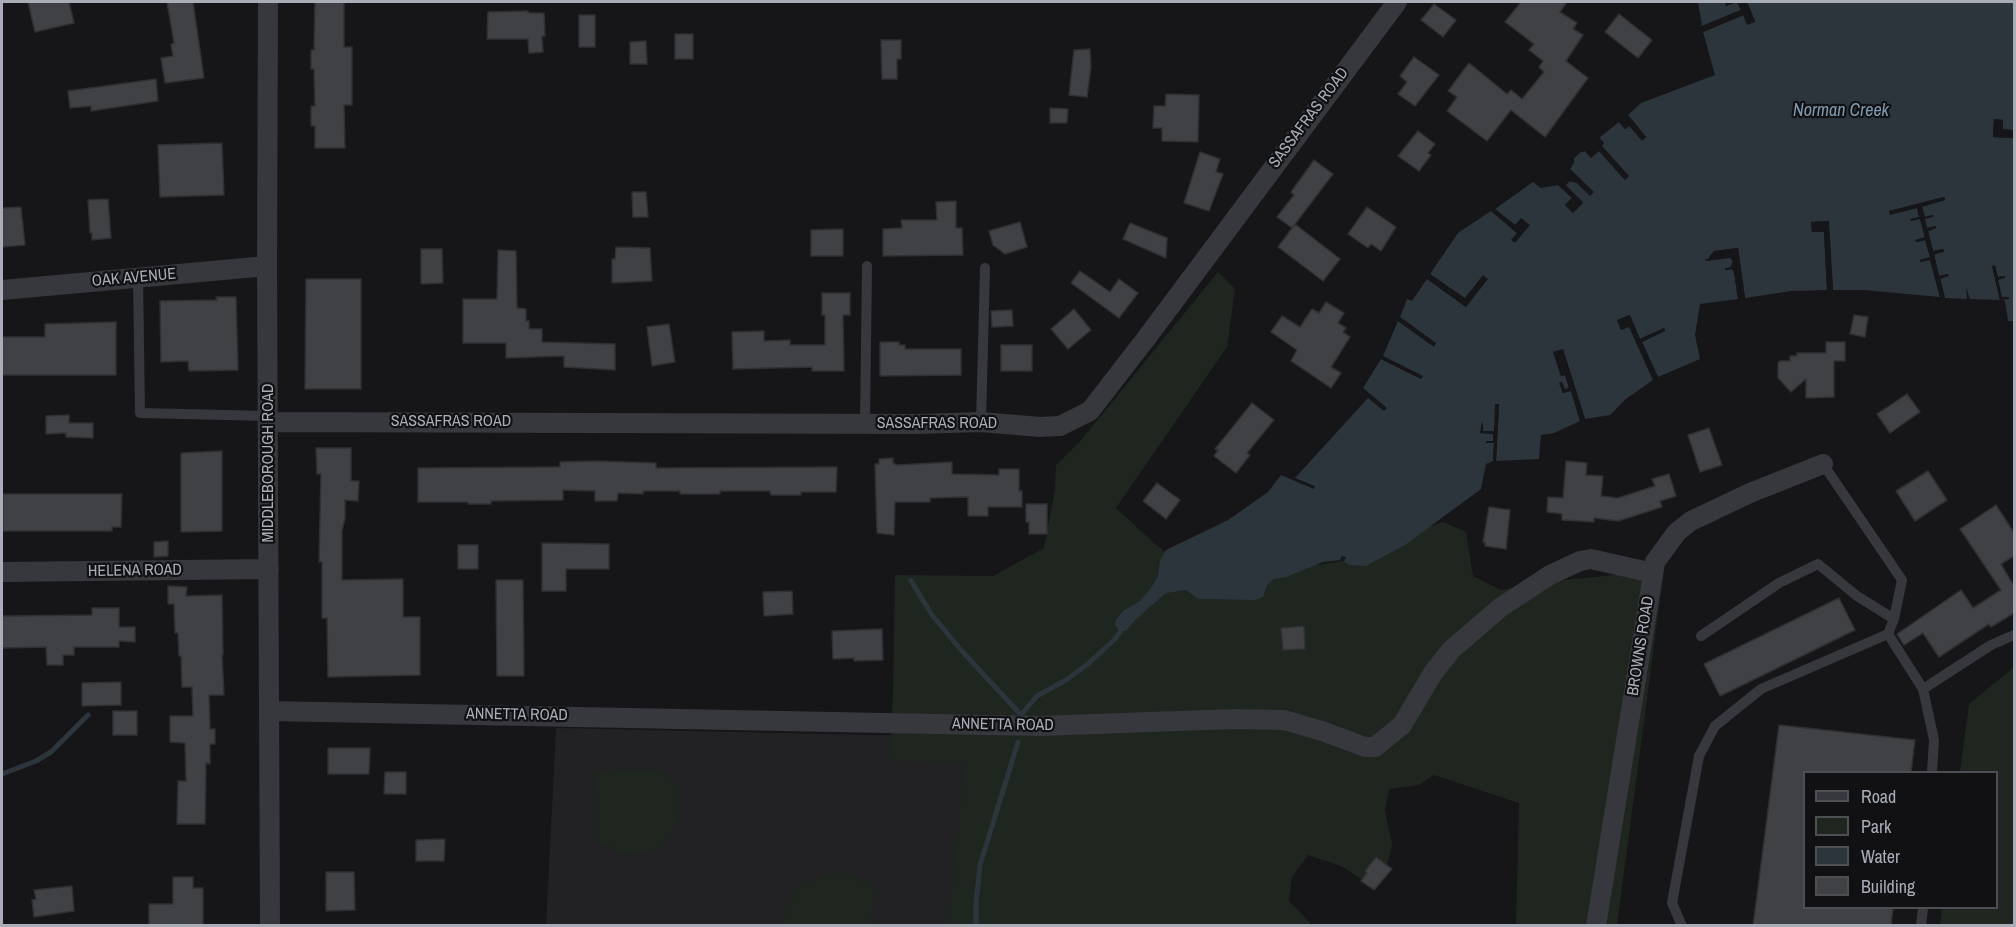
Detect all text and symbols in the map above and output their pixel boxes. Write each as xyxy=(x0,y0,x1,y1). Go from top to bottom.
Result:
street label: SASSAFRAS ROAD xyxy=(1265,64,1353,172)
water label: Norman Creek xyxy=(1793,100,1889,122)
street label: OAK AVENUE xyxy=(91,265,177,291)
street label: MIDDLEBOROUGH ROAD xyxy=(259,384,279,542)
street label: SASSAFRAS ROAD xyxy=(391,412,511,432)
street label: SASSAFRAS ROAD xyxy=(877,414,997,434)
street label: HELENA ROAD xyxy=(88,561,182,581)
street label: BROWNS ROAD xyxy=(1624,595,1658,697)
street label: ANNETTA ROAD xyxy=(466,705,568,725)
street label: ANNETTA ROAD xyxy=(952,715,1054,735)
legend xyxy=(1803,771,1998,909)
text: Road xyxy=(1861,784,1896,809)
text: Park xyxy=(1861,814,1891,839)
text: Water xyxy=(1861,844,1900,869)
text: Building xyxy=(1861,874,1915,899)

